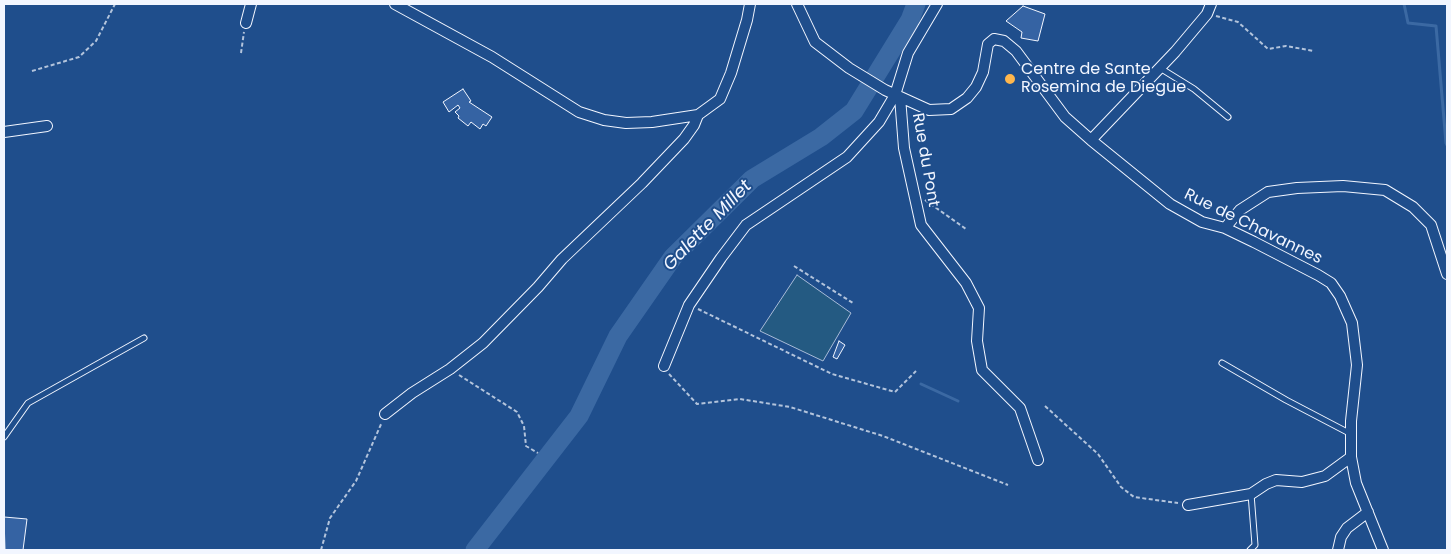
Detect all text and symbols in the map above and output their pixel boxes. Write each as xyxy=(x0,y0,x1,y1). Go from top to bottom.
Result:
place label: Centre de Sante Rosemina de Diegue xyxy=(1021,60,1186,98)
marker: Centre de Sante Rosemina de Diegue xyxy=(1003,72,1017,86)
street label: Rue du Pont xyxy=(907,112,943,208)
water label: Galette Millet xyxy=(659,176,757,276)
street label: Rue de Chavannes xyxy=(1181,185,1325,269)

